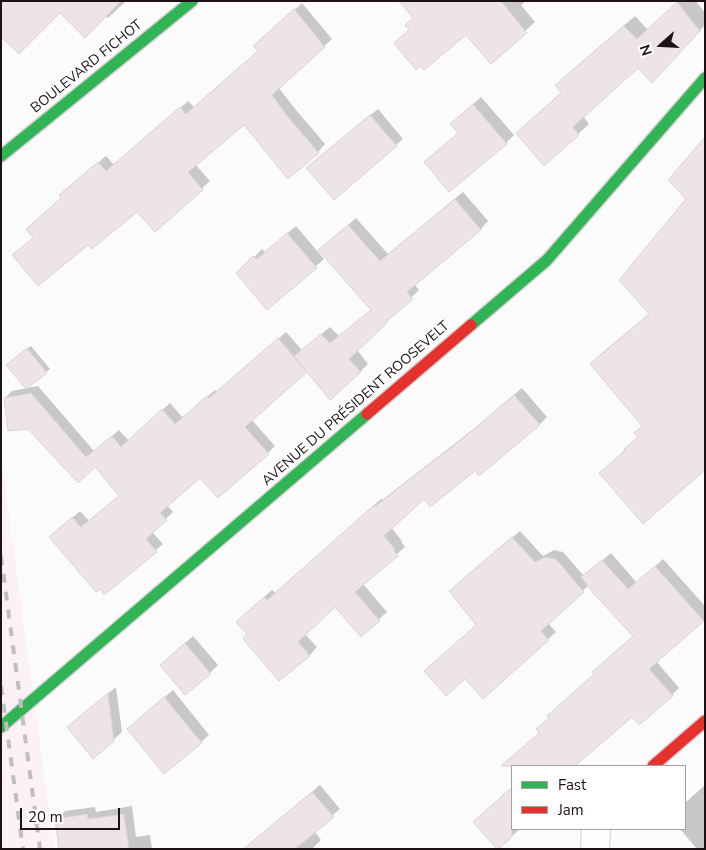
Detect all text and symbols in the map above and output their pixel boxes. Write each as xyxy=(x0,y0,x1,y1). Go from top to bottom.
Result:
street label: BOULEVARD FICHOT xyxy=(28,17,146,117)
north arrow xyxy=(636,20,686,70)
text: N xyxy=(636,42,657,58)
street label: AVENUE DU PRÉSIDENT ROOSEVELT xyxy=(259,318,453,490)
legend xyxy=(511,765,686,830)
text: Fast xyxy=(558,775,586,795)
scale bar xyxy=(22,798,122,830)
text: Jam xyxy=(558,800,584,820)
text: 20 m xyxy=(28,807,63,827)

